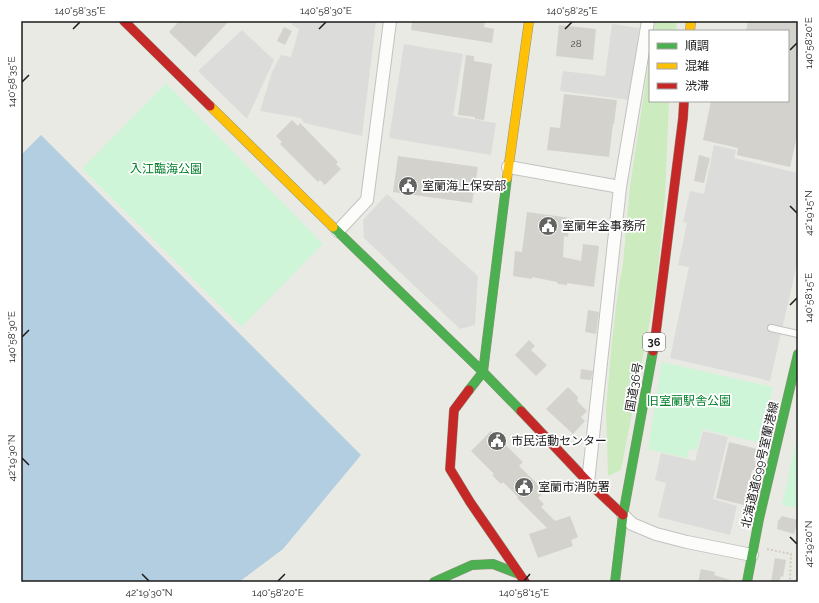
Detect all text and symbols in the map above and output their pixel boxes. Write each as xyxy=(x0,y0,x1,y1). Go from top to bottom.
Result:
text: 140°58'35"E xyxy=(54,5,106,16)
text: 140°58'30"E xyxy=(300,5,352,16)
text: 140°58'25"E xyxy=(546,5,598,16)
text: 140°58'20"E xyxy=(803,17,814,69)
legend xyxy=(649,30,789,102)
house number: 28 xyxy=(570,38,582,49)
text: 順調 xyxy=(685,39,709,53)
text: 140°58'35"E xyxy=(6,56,17,108)
text: 混雑 xyxy=(685,59,709,73)
text: 渋滞 xyxy=(685,79,709,93)
park label: 入江臨海公園 xyxy=(130,162,202,176)
public building icon: 室蘭海上保安部 xyxy=(397,175,419,197)
place label: 室蘭海上保安部 xyxy=(422,179,506,193)
text: 42°19'15"N xyxy=(803,190,814,236)
public building icon: 室蘭年金事務所 xyxy=(537,215,559,237)
place label: 室蘭年金事務所 xyxy=(562,219,646,233)
text: 140°58'15"E xyxy=(803,273,814,323)
text: 140°58'30"E xyxy=(6,311,17,363)
road number: 36 xyxy=(643,333,665,351)
street label: 国道36号 xyxy=(623,361,645,413)
park label: 旧室蘭駅舎公園 xyxy=(647,394,731,408)
street label: 北海道道699号室蘭港線 xyxy=(739,400,781,530)
public building icon: 市民活動センター xyxy=(486,430,508,452)
text: 42°19'30"N xyxy=(6,434,17,482)
place label: 市民活動センター xyxy=(511,434,607,448)
public building icon: 室蘭市消防署 xyxy=(513,476,535,498)
place label: 室蘭市消防署 xyxy=(538,480,610,494)
text: 42°19'20"N xyxy=(803,520,814,568)
text: 42°19'30"N xyxy=(125,587,173,598)
text: 140°58'20"E xyxy=(252,587,304,598)
text: 140°58'15"E xyxy=(499,587,549,598)

